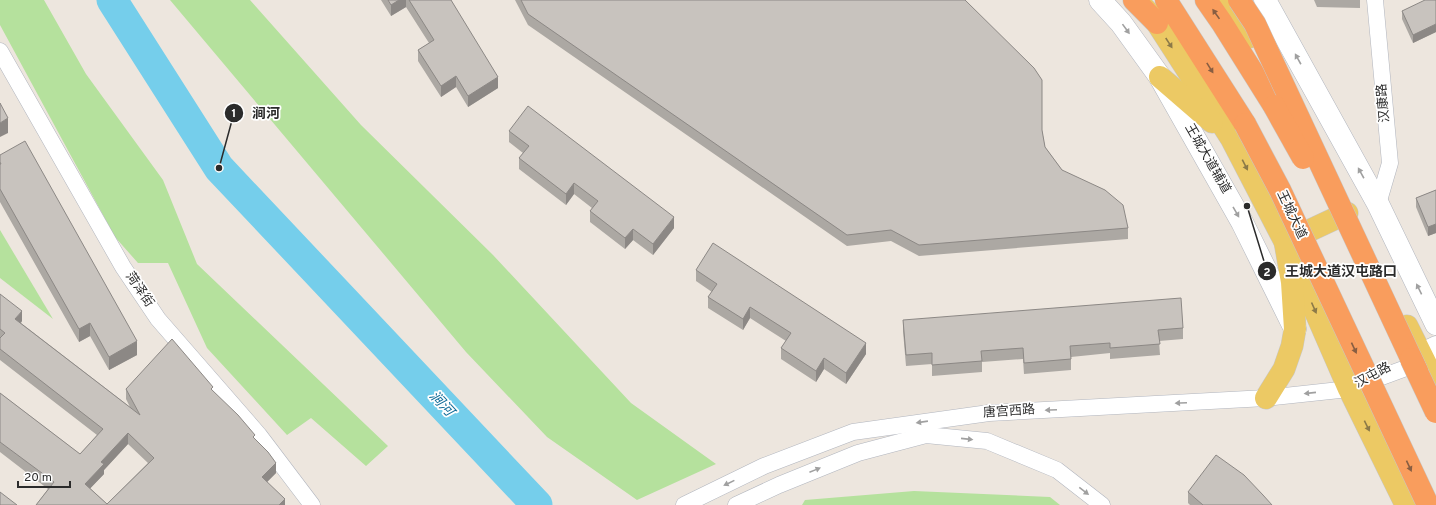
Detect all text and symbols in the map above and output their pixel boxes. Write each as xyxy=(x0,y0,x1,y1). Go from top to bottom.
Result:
one-way arrow xyxy=(1212,8,1220,19)
one-way arrow xyxy=(1122,24,1130,34)
one-way arrow xyxy=(1166,37,1173,49)
one-way arrow xyxy=(1294,53,1301,65)
one-way arrow xyxy=(1206,63,1213,74)
street label: 汉康路 xyxy=(1373,83,1394,123)
callout: 涧河 xyxy=(224,100,288,126)
text: 1 xyxy=(232,106,236,122)
text: 涧河 xyxy=(252,106,280,123)
street label: 王城大道辅道 xyxy=(1181,121,1233,197)
one-way arrow xyxy=(1242,159,1248,171)
one-way arrow xyxy=(1358,167,1365,179)
street label: 王城大道 xyxy=(1273,188,1309,242)
one-way arrow xyxy=(1233,206,1240,218)
callout: 王城大道汉屯路口 xyxy=(1257,258,1405,284)
text: 王城大道汉屯路口 xyxy=(1285,263,1397,281)
text: 2 xyxy=(1263,265,1271,281)
street label: 菏泽街 xyxy=(121,269,157,311)
one-way arrow xyxy=(1416,283,1422,295)
one-way arrow xyxy=(1311,302,1317,314)
one-way arrow xyxy=(1351,342,1357,354)
street label: 汉屯路 xyxy=(1352,360,1394,392)
water label: 涧河 xyxy=(425,388,459,422)
one-way arrow xyxy=(1304,390,1316,396)
one-way arrow xyxy=(1175,399,1187,406)
street label: 唐宫西路 xyxy=(982,401,1036,422)
one-way arrow xyxy=(1045,406,1057,413)
one-way arrow xyxy=(916,419,928,425)
one-way arrow xyxy=(1364,420,1371,432)
one-way arrow xyxy=(961,436,973,442)
one-way arrow xyxy=(1406,460,1412,471)
scale bar xyxy=(18,463,70,489)
one-way arrow xyxy=(810,467,821,473)
text: 20 m xyxy=(24,470,52,486)
one-way arrow xyxy=(723,480,734,486)
one-way arrow xyxy=(1079,487,1090,496)

